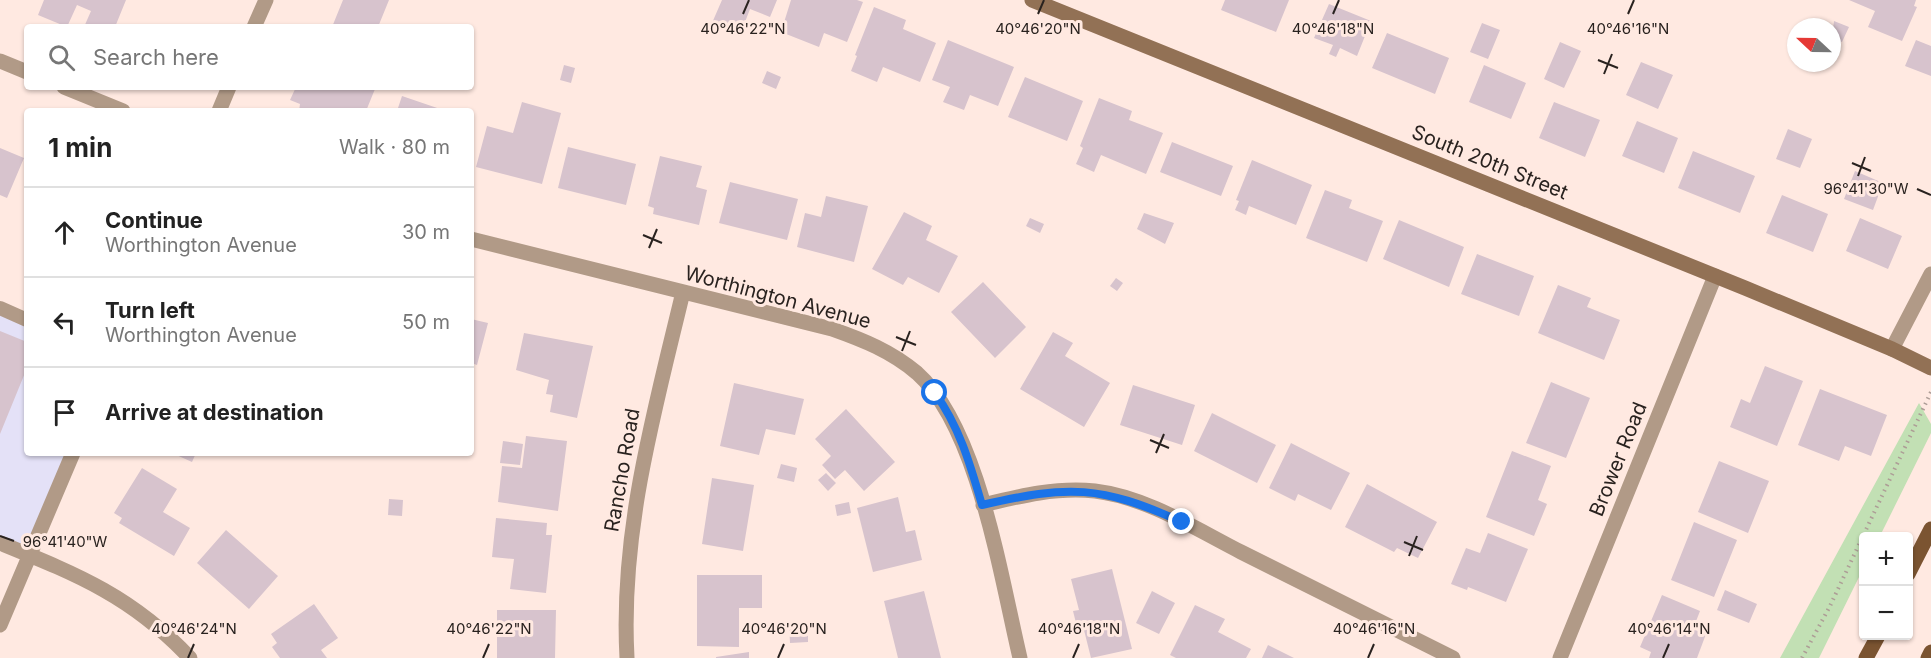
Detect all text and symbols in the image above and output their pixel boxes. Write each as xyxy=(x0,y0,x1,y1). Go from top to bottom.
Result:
north arrow xyxy=(1787,18,1841,72)
text: 40°46'22"N xyxy=(700,19,786,38)
text: 40°46'20"N xyxy=(995,19,1081,38)
text: 40°46'18"N xyxy=(1292,19,1374,38)
text: 40°46'16"N xyxy=(1587,19,1669,38)
search box xyxy=(24,24,474,90)
icon: search xyxy=(45,41,78,74)
text: Search here xyxy=(93,44,219,70)
street label: South 20th Street xyxy=(1408,120,1572,204)
text: 1 min xyxy=(48,132,112,163)
text: Walk · 80 m xyxy=(339,135,450,159)
text: 96°41'30"W xyxy=(1823,179,1909,198)
text: Continue xyxy=(105,207,203,233)
icon: ahead xyxy=(48,216,81,249)
text: 30 m xyxy=(402,220,450,244)
text: Worthington Avenue xyxy=(105,233,297,257)
street label: Worthington Avenue xyxy=(682,261,874,333)
text: Turn left xyxy=(105,297,195,323)
icon: left xyxy=(48,306,81,339)
text: 50 m xyxy=(402,310,450,334)
text: Worthington Avenue xyxy=(105,323,297,347)
route start xyxy=(921,379,947,405)
icon: arrive xyxy=(48,396,81,429)
street label: Brower Road xyxy=(1584,398,1652,520)
text: Arrive at destination xyxy=(105,399,324,425)
street label: Rancho Road xyxy=(599,406,645,534)
route end xyxy=(1168,508,1194,534)
text: 96°41'40"W xyxy=(23,532,108,551)
map controls xyxy=(1859,532,1913,640)
button: + xyxy=(1859,532,1913,586)
button: − xyxy=(1859,586,1913,640)
text: 40°46'24"N xyxy=(151,619,237,638)
text: 40°46'22"N xyxy=(446,619,532,638)
text: 40°46'20"N xyxy=(741,619,827,638)
text: 40°46'18"N xyxy=(1038,619,1120,638)
text: 40°46'16"N xyxy=(1333,619,1415,638)
text: 40°46'14"N xyxy=(1628,619,1710,638)

